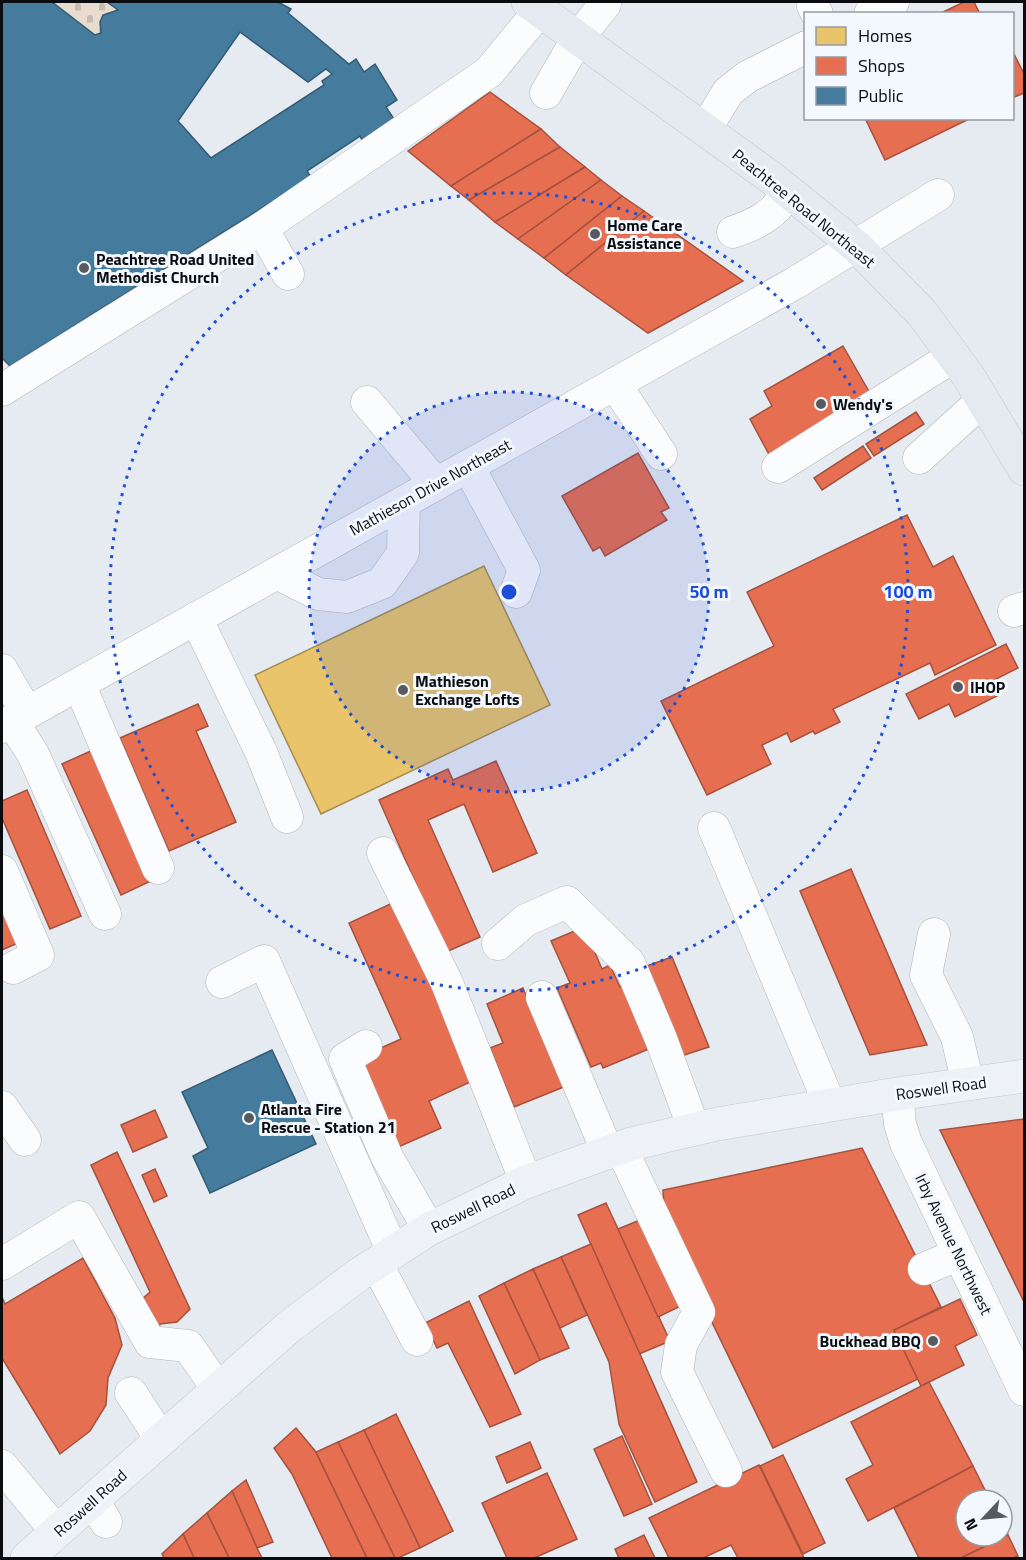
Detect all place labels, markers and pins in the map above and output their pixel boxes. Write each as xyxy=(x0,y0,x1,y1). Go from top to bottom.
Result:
place label: Home Care Assistance xyxy=(607,213,682,255)
marker: Home Care Assistance xyxy=(588,227,602,241)
place label: Peachtree Road United Methodist Church xyxy=(96,247,254,289)
marker: Peachtree Road United Methodist Church xyxy=(77,261,91,275)
place label: Wendy's xyxy=(833,392,893,416)
marker: Wendy's xyxy=(814,397,828,411)
centre of rings xyxy=(499,582,519,602)
place label: Mathieson Exchange Lofts xyxy=(415,669,520,711)
place label: IHOP xyxy=(970,675,1006,699)
marker: IHOP xyxy=(951,680,965,694)
marker: Mathieson Exchange Lofts xyxy=(396,683,410,697)
place label: Atlanta Fire Rescue - Station 21 xyxy=(261,1097,396,1139)
marker: Atlanta Fire Rescue - Station 21 xyxy=(242,1111,256,1125)
place label: Buckhead BBQ xyxy=(820,1329,921,1353)
marker: Buckhead BBQ xyxy=(926,1334,940,1348)

